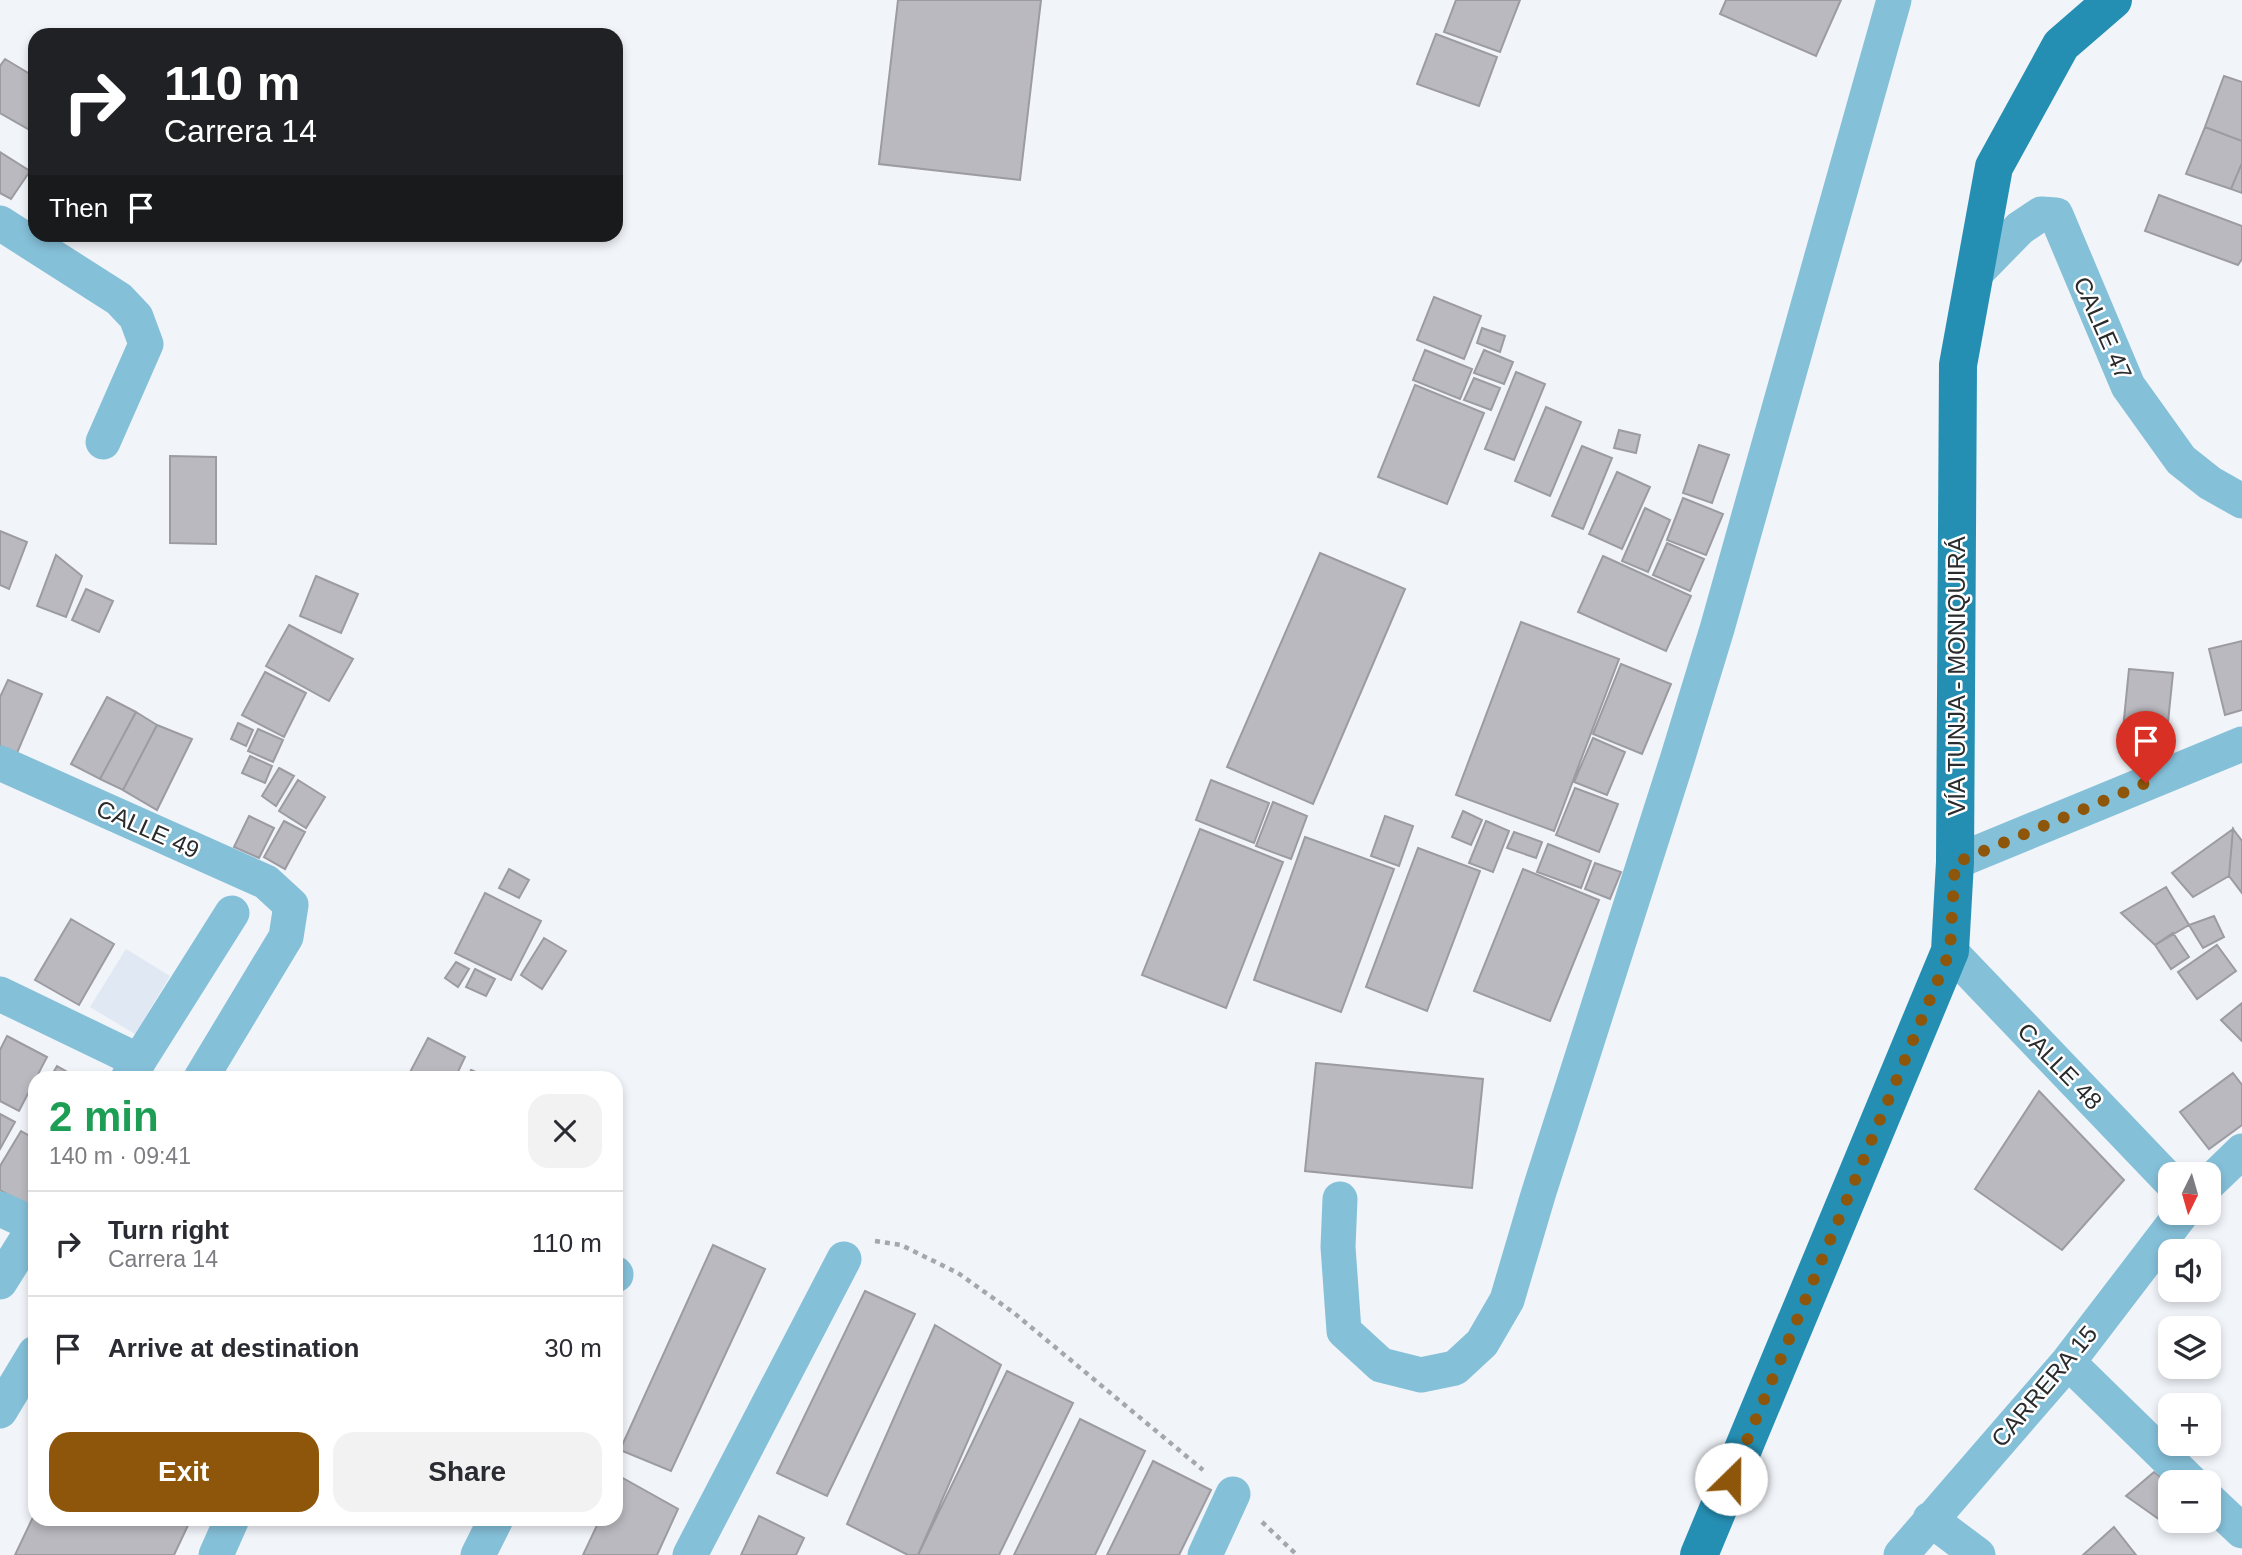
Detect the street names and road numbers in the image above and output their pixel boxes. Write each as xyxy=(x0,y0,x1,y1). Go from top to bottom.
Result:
street label: CALLE 47 xyxy=(2068,273,2138,383)
street label: VÍA TUNJA - MONIQUIRÁ xyxy=(1943,536,1970,816)
street label: CALLE 49 xyxy=(93,794,203,864)
street label: CALLE 48 xyxy=(2012,1017,2108,1115)
street label: CARRERA 15 xyxy=(1986,1320,2102,1452)

